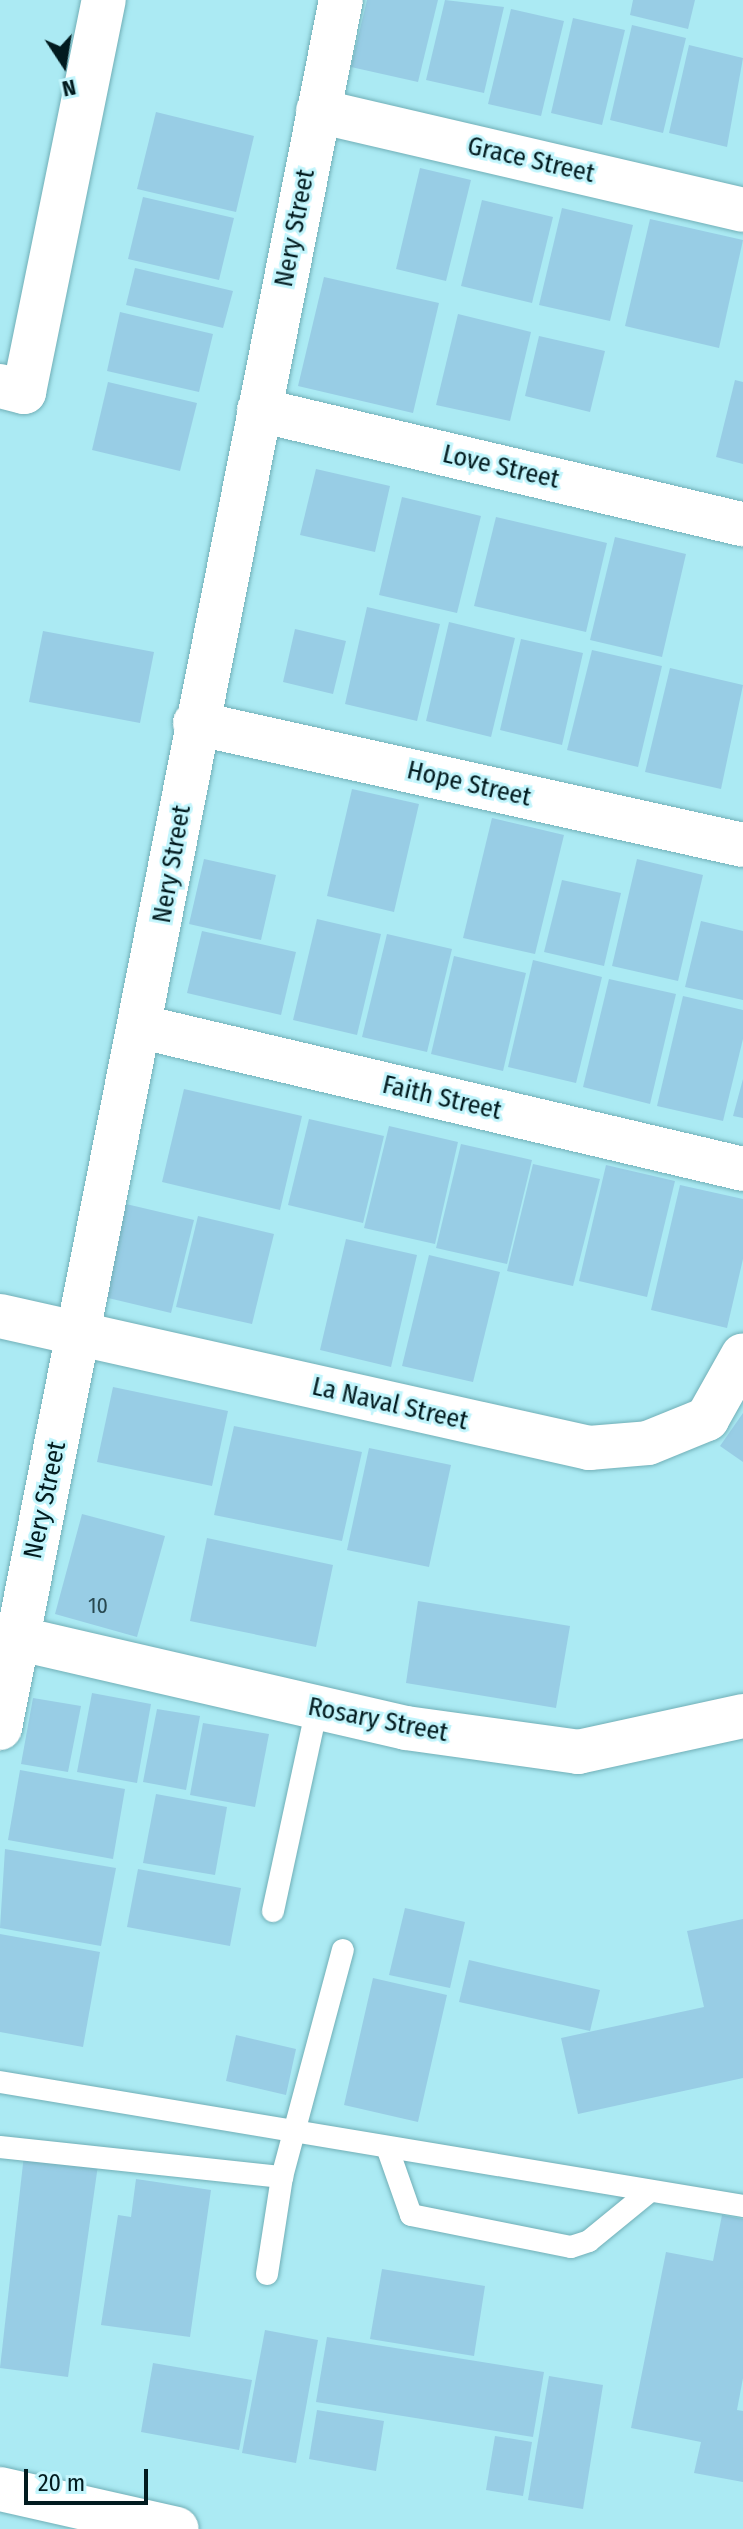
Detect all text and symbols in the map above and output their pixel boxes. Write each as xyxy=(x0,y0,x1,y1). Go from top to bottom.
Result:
north arrow xyxy=(24,24,104,104)
text: N xyxy=(60,73,78,103)
street label: Grace Street xyxy=(464,130,598,190)
street label: Nery Street xyxy=(268,166,322,290)
street label: Love Street xyxy=(440,438,562,496)
street label: Hope Street xyxy=(404,755,534,813)
street label: Nery Street xyxy=(146,803,198,925)
street label: Faith Street xyxy=(379,1069,505,1127)
street label: La Naval Street xyxy=(309,1371,471,1437)
street label: Nery Street xyxy=(17,1438,73,1562)
house number: 10 xyxy=(88,1593,108,1619)
street label: Rosary Street xyxy=(305,1691,451,1749)
scale bar xyxy=(28,2453,152,2503)
text: 20 m xyxy=(38,2469,85,2497)

